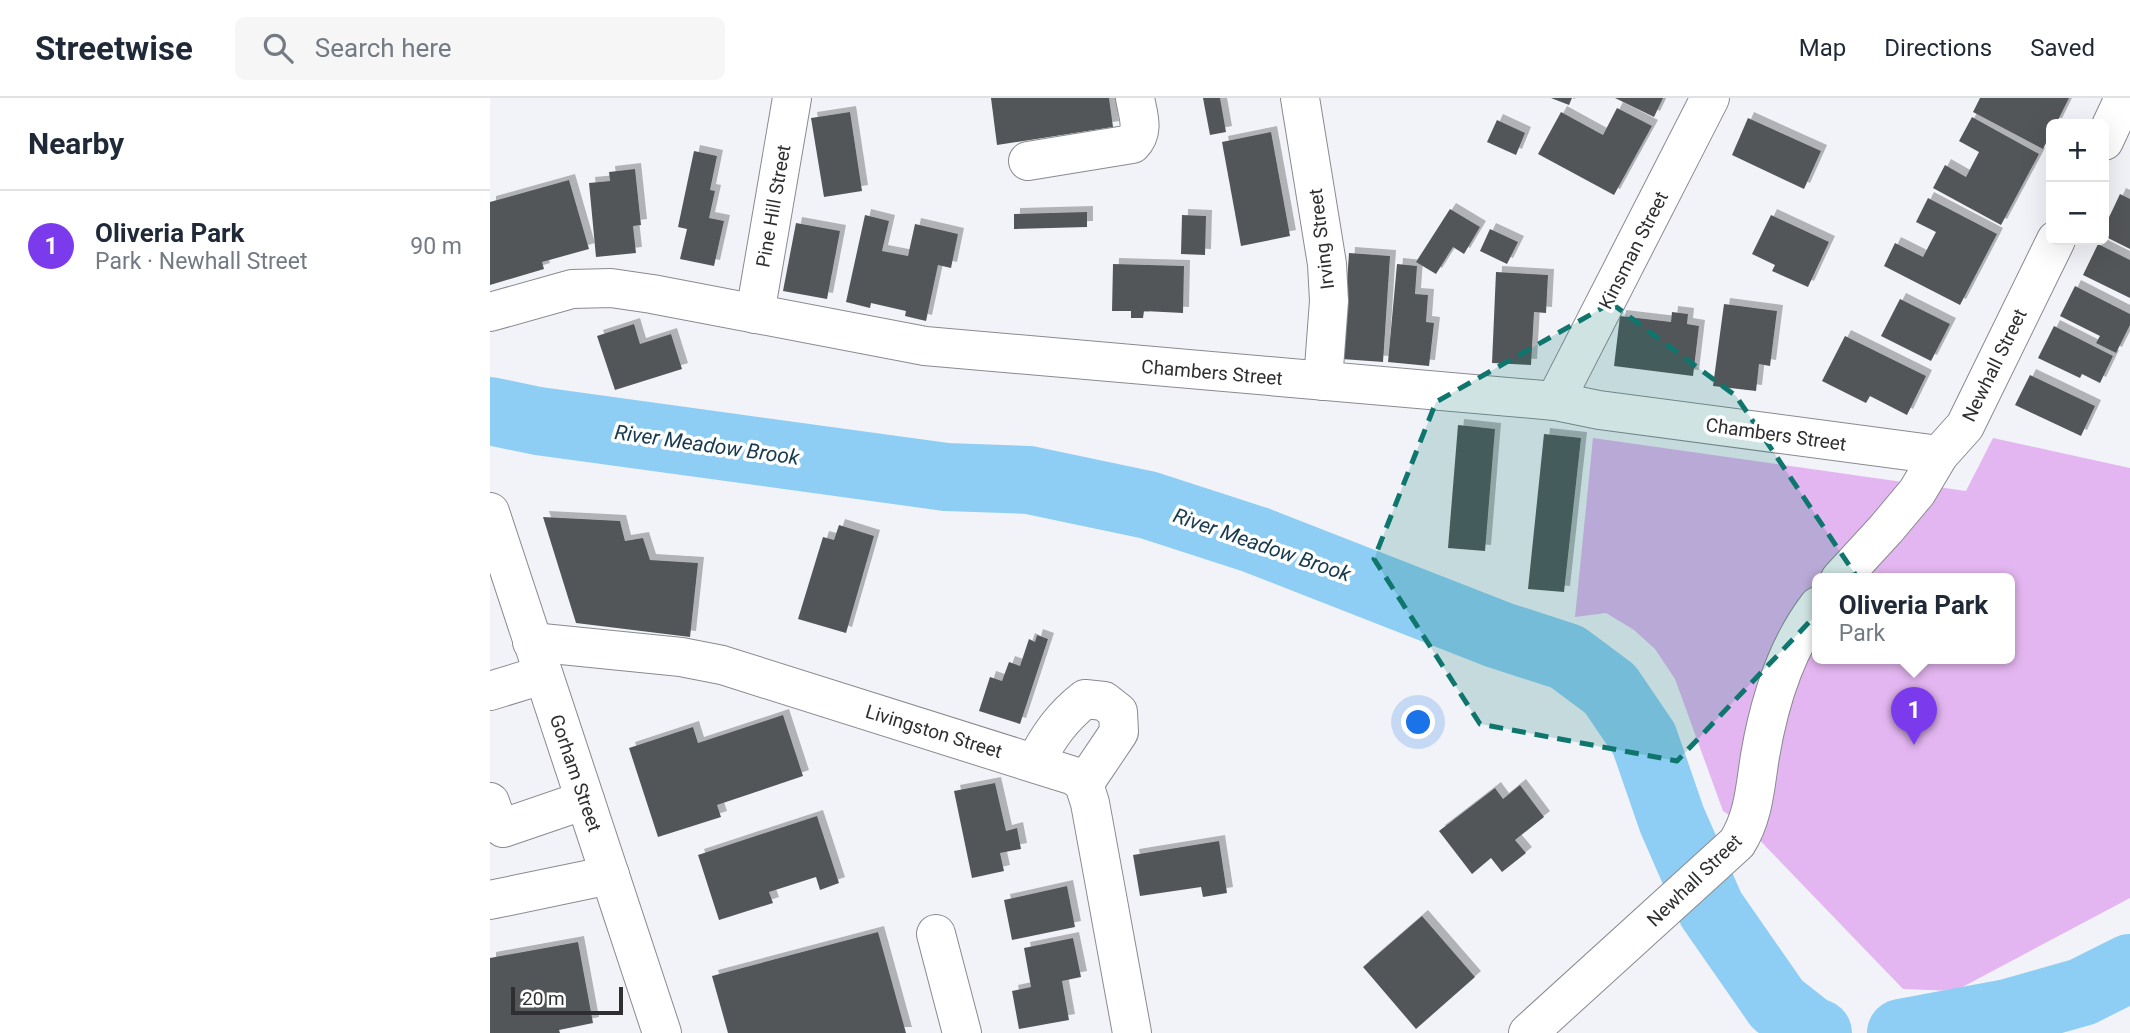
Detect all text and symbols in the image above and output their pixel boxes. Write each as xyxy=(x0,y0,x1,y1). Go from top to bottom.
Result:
search box xyxy=(235,17,725,80)
text: Streetwise xyxy=(35,29,193,68)
icon: search xyxy=(259,29,297,67)
text: Search here xyxy=(315,33,452,63)
text: Map xyxy=(1799,34,1846,62)
text: Directions xyxy=(1884,34,1992,62)
text: Saved xyxy=(2030,34,2095,62)
map controls xyxy=(2046,119,2109,245)
button: + xyxy=(2046,119,2109,182)
text: Nearby xyxy=(28,126,124,161)
street label: Pine Hill Street xyxy=(751,143,796,269)
button: − xyxy=(2046,182,2109,245)
street label: Irving Street xyxy=(1304,187,1339,291)
street label: Kinsman Street xyxy=(1594,187,1673,313)
text: Oliveria Park xyxy=(95,218,244,248)
text: 1 xyxy=(44,233,58,260)
text: 90 m xyxy=(410,233,462,260)
text: Park · Newhall Street xyxy=(95,248,307,275)
street label: Newhall Street xyxy=(1957,305,2032,425)
street label: Chambers Street xyxy=(1140,355,1284,390)
street label: Chambers Street xyxy=(1704,413,1848,456)
water label: River Meadow Brook xyxy=(613,420,802,470)
water label: River Meadow Brook xyxy=(1170,503,1355,587)
popup xyxy=(1812,573,2015,664)
text: Oliveria Park xyxy=(1839,590,1988,620)
text: Park xyxy=(1839,620,1885,647)
pin: 1 xyxy=(1891,687,1937,745)
street label: Livingston Street xyxy=(863,700,1005,763)
your location xyxy=(1401,705,1435,739)
street label: Gorham Street xyxy=(545,711,606,835)
street label: Newhall Street xyxy=(1642,829,1747,931)
scale bar xyxy=(511,984,623,1016)
text: 20 m xyxy=(522,987,565,1010)

